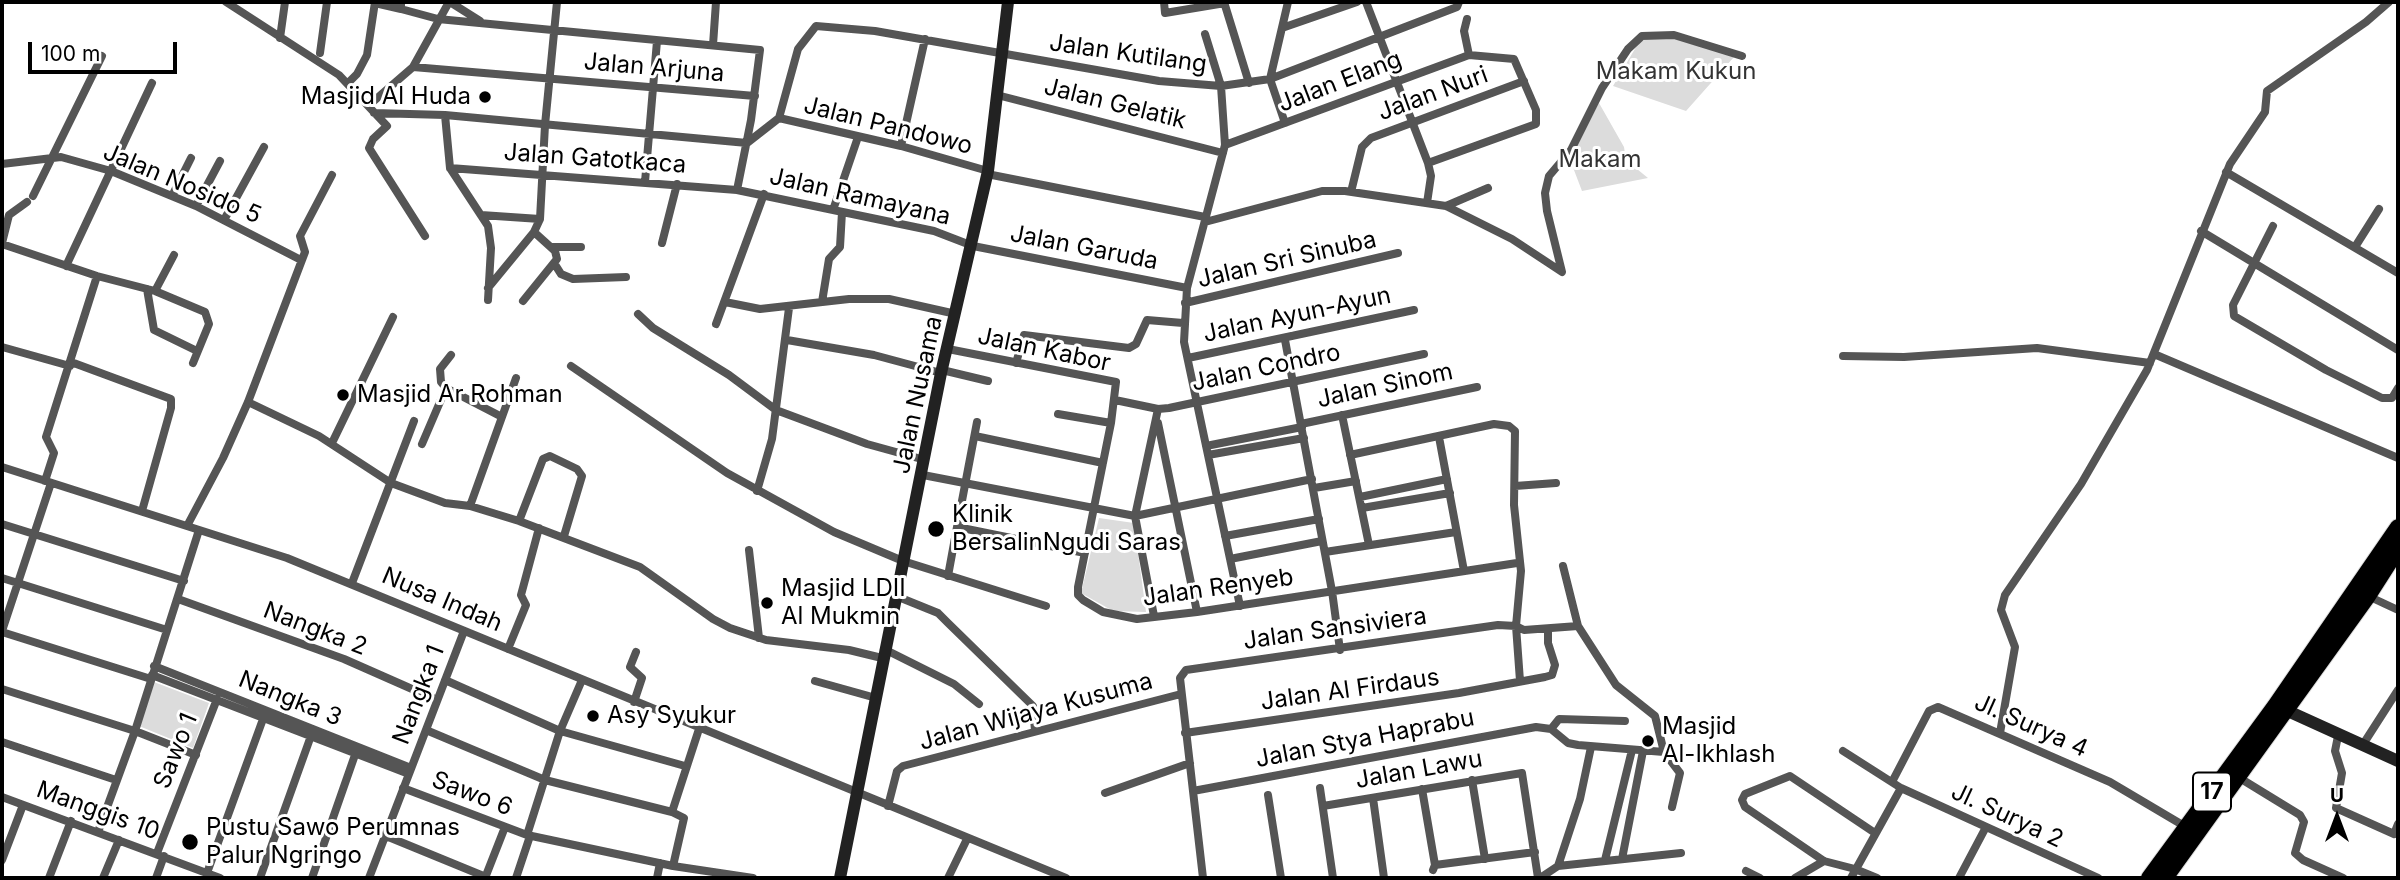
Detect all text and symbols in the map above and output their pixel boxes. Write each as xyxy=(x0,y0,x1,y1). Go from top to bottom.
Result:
scale bar xyxy=(32,28,180,72)
street label: Jalan Kutilang xyxy=(1047,29,1209,79)
text: 100 m xyxy=(41,41,100,66)
street label: Jalan Elang xyxy=(1274,45,1406,119)
street label: Jalan Arjuna xyxy=(583,48,725,88)
park label: Makam Kukun xyxy=(1596,58,1756,86)
street label: Jalan Nuri xyxy=(1374,61,1492,127)
street label: Jalan Gelatik xyxy=(1041,72,1189,136)
place label: Masjid Al Huda xyxy=(301,83,471,111)
marker: Masjid Al Huda xyxy=(477,89,493,105)
street label: Jalan Pandowo xyxy=(801,91,975,161)
street label: Jalan Nosido 5 xyxy=(99,138,265,230)
street label: Jalan Gatotkaca xyxy=(503,138,687,180)
park label: Makam xyxy=(1559,146,1641,174)
street label: Jalan Ramayana xyxy=(767,162,953,232)
street label: Jalan Garuda xyxy=(1008,220,1160,276)
street label: Jalan Sri Sinuba xyxy=(1195,225,1379,295)
street label: Jalan Ayun-Ayun xyxy=(1200,281,1394,349)
street label: Jalan Nusama xyxy=(887,314,949,476)
street label: Jalan Kabor xyxy=(975,322,1113,378)
street label: Jalan Condro xyxy=(1189,338,1343,398)
street label: Jalan Sinom xyxy=(1314,358,1456,414)
place label: Masjid Ar Rohman xyxy=(357,381,563,409)
marker: Masjid Ar Rohman xyxy=(335,387,351,403)
place label: Klinik BersalinNgudi Saras xyxy=(952,501,1181,557)
marker: Klinik BersalinNgudi Saras xyxy=(926,519,946,539)
street label: Nusa Indah xyxy=(377,562,507,638)
street label: Jalan Renyeb xyxy=(1141,563,1295,613)
place label: Masjid LDII Al Mukmin xyxy=(781,575,906,631)
marker: Masjid LDII Al Mukmin xyxy=(759,595,775,611)
street label: Nangka 2 xyxy=(259,596,371,662)
street label: Jalan Sansiviera xyxy=(1242,602,1428,656)
street label: Nangka 1 xyxy=(387,641,451,749)
street label: Jalan Al Firdaus xyxy=(1259,663,1441,717)
street label: Nangka 3 xyxy=(234,665,346,733)
street label: Jalan Wijaya Kusuma xyxy=(916,667,1156,757)
street label: Jl. Surya 4 xyxy=(1970,688,2092,764)
place label: Asy Syukur xyxy=(607,702,736,730)
street label: Jalan Stya Haprabu xyxy=(1253,704,1477,774)
marker: Asy Syukur xyxy=(585,708,601,724)
street label: Sawo 1 xyxy=(148,709,204,793)
place label: Masjid Al-Ikhlash xyxy=(1662,713,1775,769)
marker: Masjid Al-Ikhlash xyxy=(1640,733,1656,749)
street label: Jalan Lawu xyxy=(1353,745,1485,795)
street label: Sawo 6 xyxy=(428,765,516,823)
road number: 17 xyxy=(2193,772,2231,812)
street label: Manggis 10 xyxy=(33,775,163,847)
street label: Jl. Surya 2 xyxy=(1946,778,2068,854)
north arrow xyxy=(2302,782,2372,852)
text: U xyxy=(2330,784,2344,807)
place label: Pustu Sawo Perumnas Palur Ngringo xyxy=(206,814,460,870)
marker: Pustu Sawo Perumnas Palur Ngringo xyxy=(180,832,200,852)

